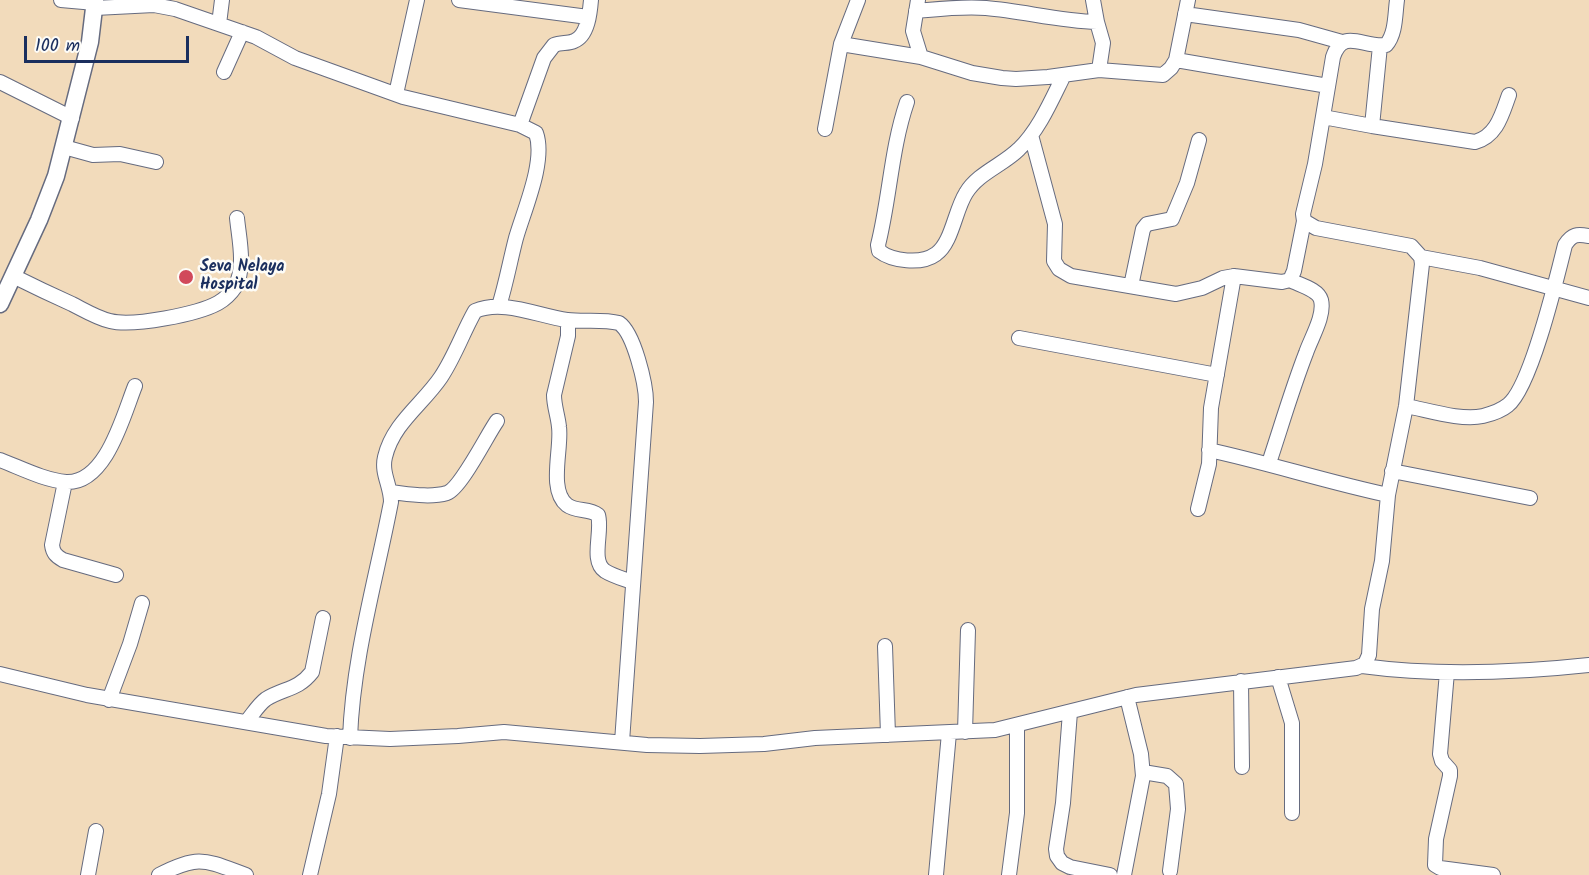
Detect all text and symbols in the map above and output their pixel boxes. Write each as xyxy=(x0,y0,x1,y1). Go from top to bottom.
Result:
scale bar xyxy=(27,24,192,62)
text: 100 m xyxy=(35,32,80,61)
place label: Seva Nelaya Hospital xyxy=(200,258,285,296)
marker: Seva Nelaya Hospital xyxy=(177,268,195,286)

